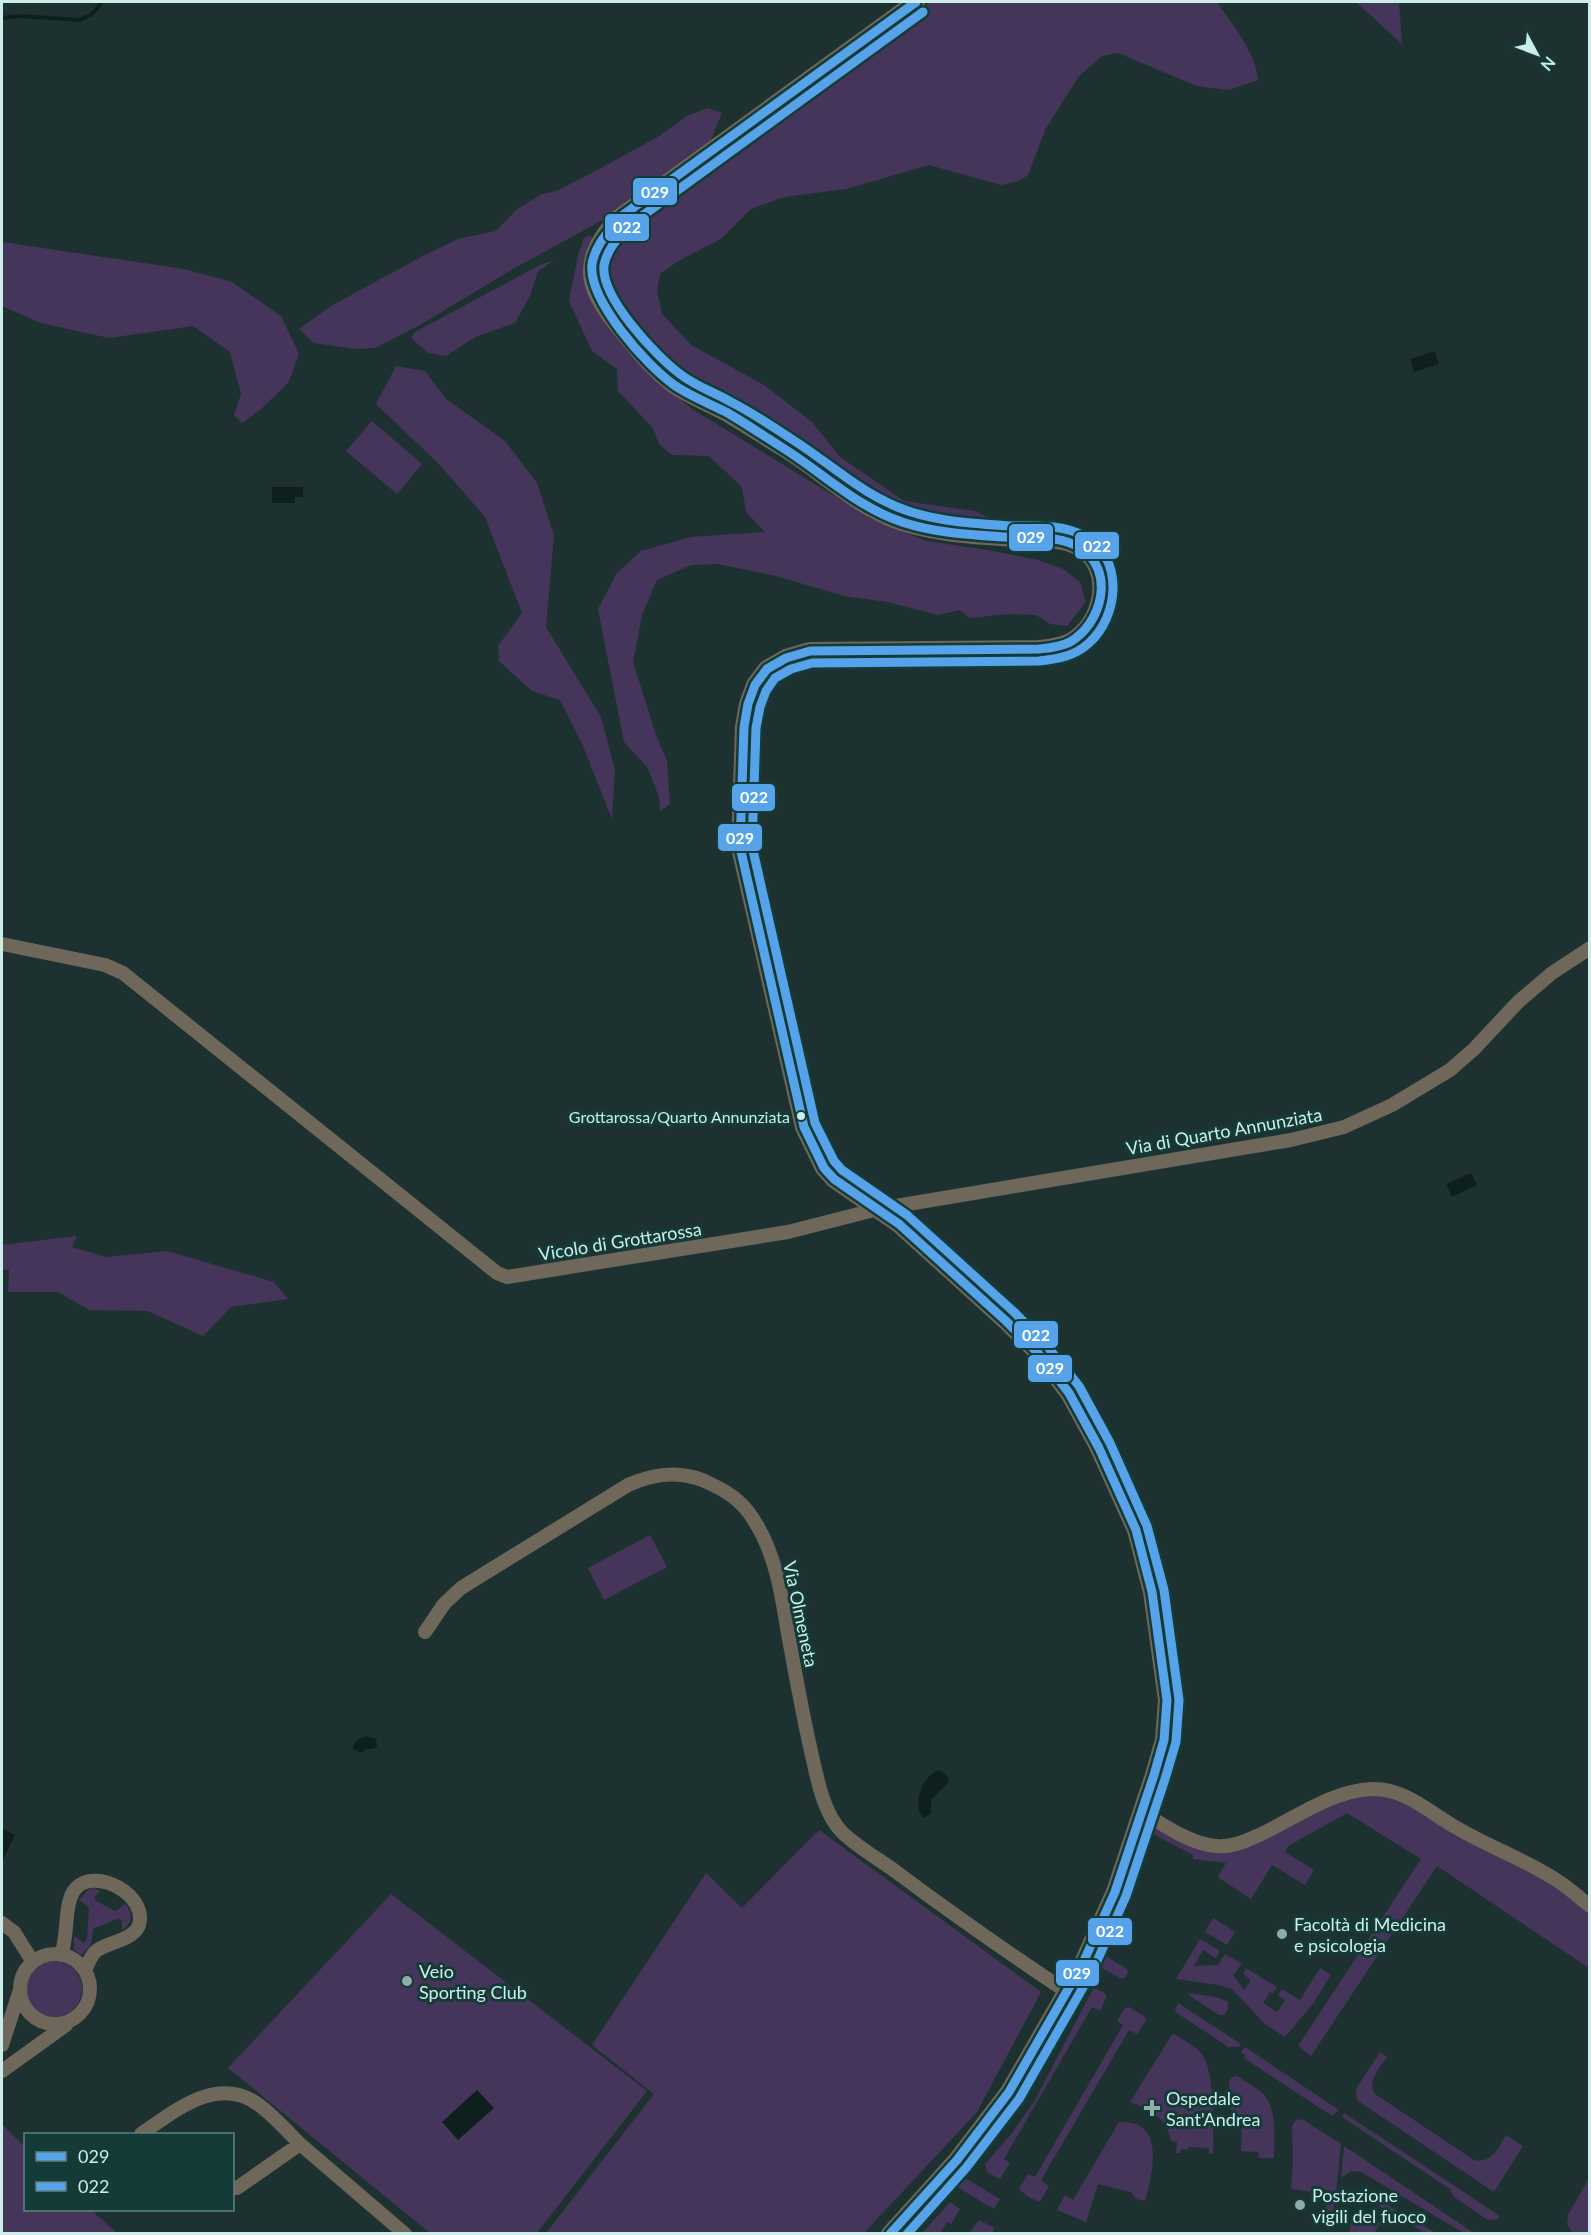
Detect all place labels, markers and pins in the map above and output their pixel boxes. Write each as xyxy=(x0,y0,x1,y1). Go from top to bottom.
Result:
place label: Grottarossa/Quarto Annunziata xyxy=(569,1107,790,1126)
marker: Grottarossa/Quarto Annunziata xyxy=(795,1110,807,1122)
place label: Facoltà di Medicina e psicologia xyxy=(1294,1913,1446,1956)
marker: Facoltà di Medicina e psicologia xyxy=(1275,1927,1289,1941)
place label: Veio Sporting Club xyxy=(419,1960,527,2003)
marker: Veio Sporting Club xyxy=(400,1974,414,1988)
place label: Ospedale Sant'Andrea xyxy=(1166,2087,1261,2130)
marker: Ospedale Sant'Andrea xyxy=(1143,2099,1161,2117)
place label: Postazione vigili del fuoco xyxy=(1312,2184,1426,2227)
marker: Postazione vigili del fuoco xyxy=(1293,2198,1307,2212)

